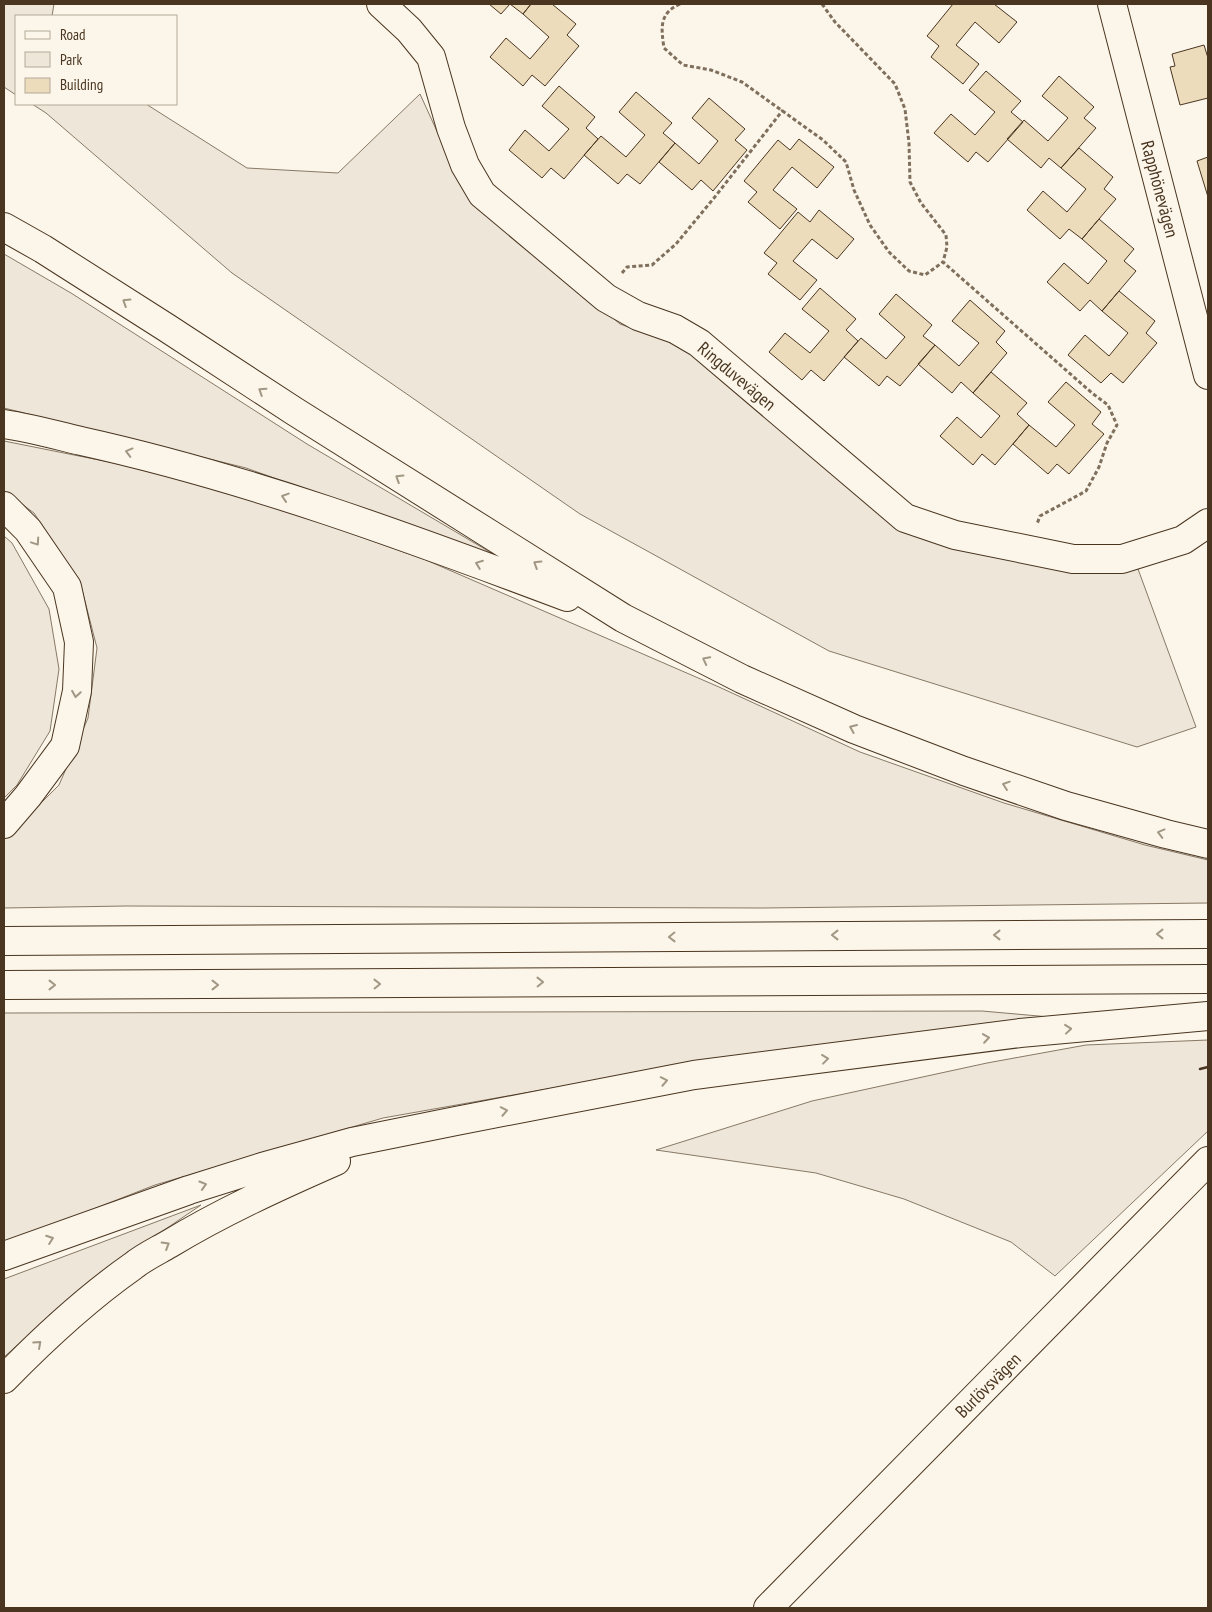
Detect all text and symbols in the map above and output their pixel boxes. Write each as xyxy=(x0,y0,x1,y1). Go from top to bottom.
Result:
legend xyxy=(15,15,178,105)
text: Road xyxy=(60,25,86,44)
text: Park xyxy=(60,50,82,69)
text: Building xyxy=(60,75,103,94)
street label: Rapphönevägen xyxy=(1136,138,1184,240)
one-way arrow xyxy=(122,299,132,308)
street label: Ringduvevägen xyxy=(693,337,781,415)
one-way arrow xyxy=(259,387,268,397)
one-way arrow xyxy=(125,447,134,458)
one-way arrow xyxy=(396,474,405,484)
one-way arrow xyxy=(282,492,290,502)
one-way arrow xyxy=(30,537,40,546)
one-way arrow xyxy=(475,560,484,570)
one-way arrow xyxy=(533,561,542,571)
one-way arrow xyxy=(702,656,711,667)
one-way arrow xyxy=(71,690,81,698)
one-way arrow xyxy=(850,724,858,734)
one-way arrow xyxy=(1002,781,1010,791)
one-way arrow xyxy=(1156,828,1165,839)
one-way arrow xyxy=(1155,929,1163,939)
one-way arrow xyxy=(830,930,838,940)
one-way arrow xyxy=(993,930,1000,940)
one-way arrow xyxy=(668,931,676,942)
one-way arrow xyxy=(536,977,544,987)
one-way arrow xyxy=(374,978,382,989)
one-way arrow xyxy=(49,980,57,990)
one-way arrow xyxy=(212,980,219,990)
one-way arrow xyxy=(1064,1023,1072,1034)
one-way arrow xyxy=(982,1033,990,1044)
one-way arrow xyxy=(821,1054,829,1065)
one-way arrow xyxy=(660,1076,668,1086)
one-way arrow xyxy=(500,1106,509,1117)
one-way arrow xyxy=(198,1181,207,1191)
one-way arrow xyxy=(45,1235,53,1245)
one-way arrow xyxy=(161,1242,170,1252)
one-way arrow xyxy=(33,1341,42,1350)
street label: Burlövsvägen xyxy=(950,1347,1026,1423)

